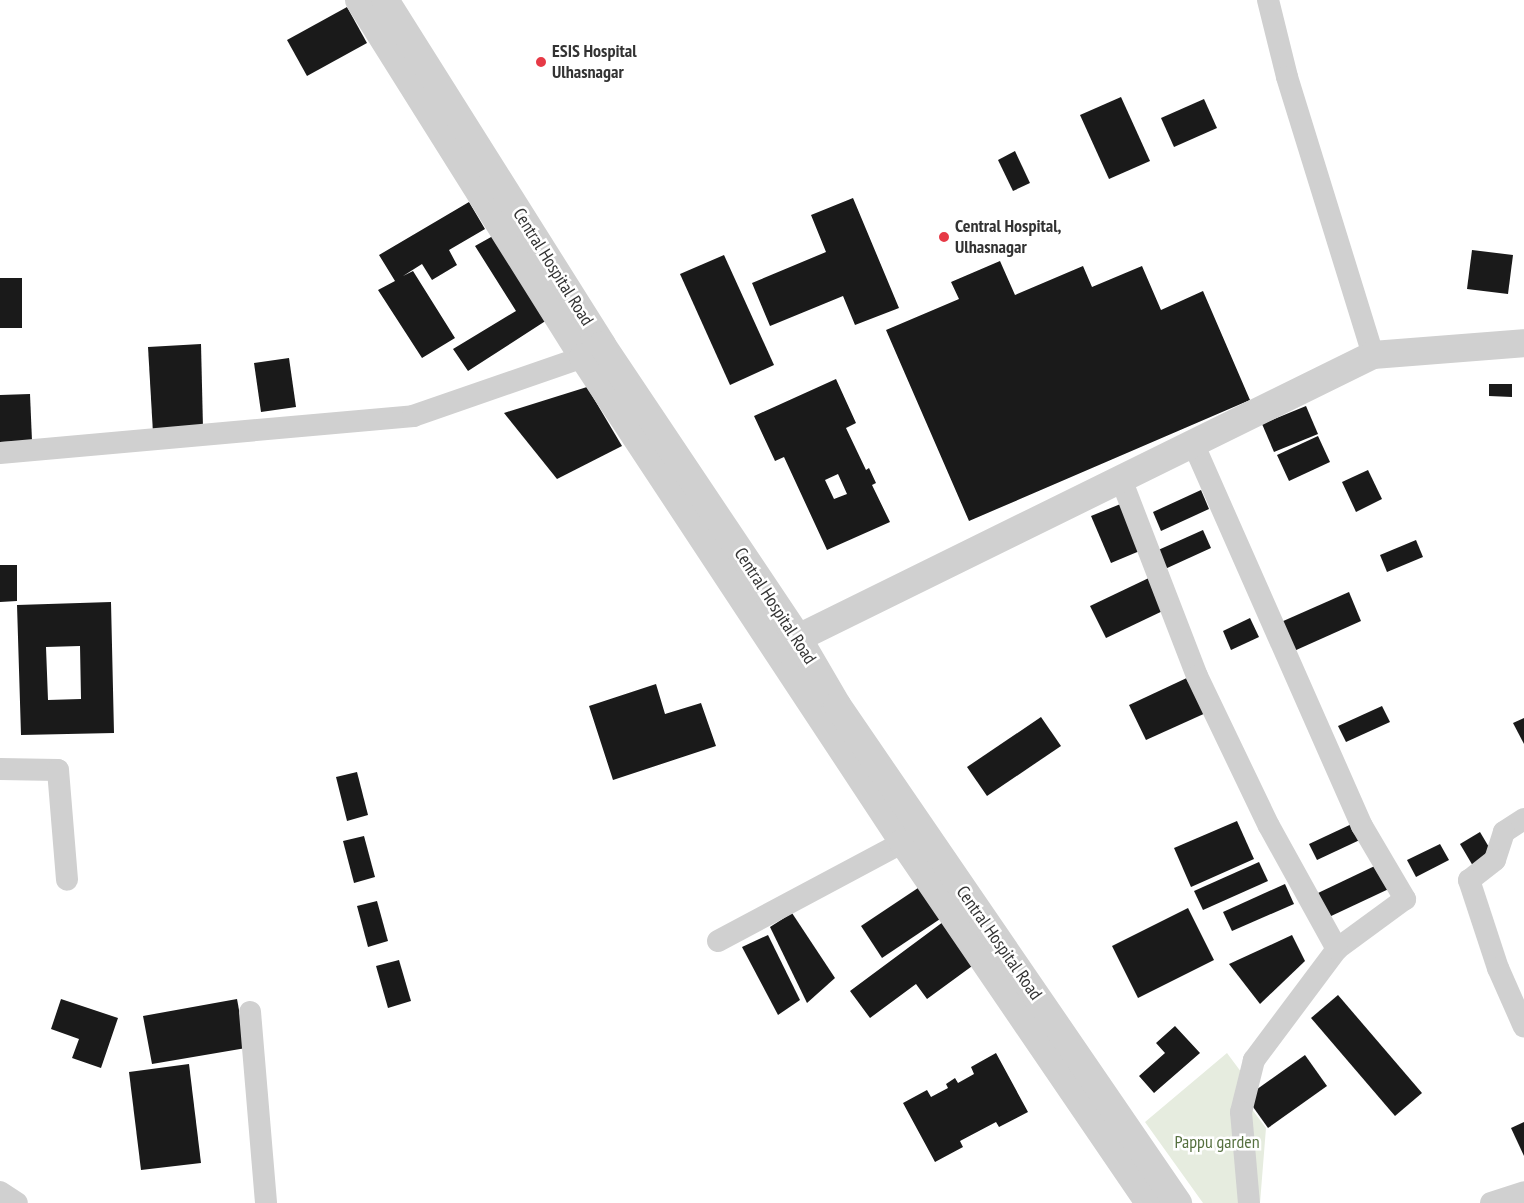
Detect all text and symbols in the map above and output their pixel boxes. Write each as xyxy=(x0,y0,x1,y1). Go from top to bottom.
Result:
place label: ESIS Hospital Ulhasnagar xyxy=(552,41,637,84)
marker: ESIS Hospital Ulhasnagar xyxy=(534,55,548,69)
street label: Central Hospital Road xyxy=(508,204,598,330)
place label: Central Hospital, Ulhasnagar xyxy=(955,216,1061,258)
marker: Central Hospital, Ulhasnagar xyxy=(937,230,951,244)
street label: Central Hospital Road xyxy=(729,544,821,668)
street label: Central Hospital Road xyxy=(952,882,1046,1004)
park label: Pappu garden xyxy=(1174,1131,1260,1153)

